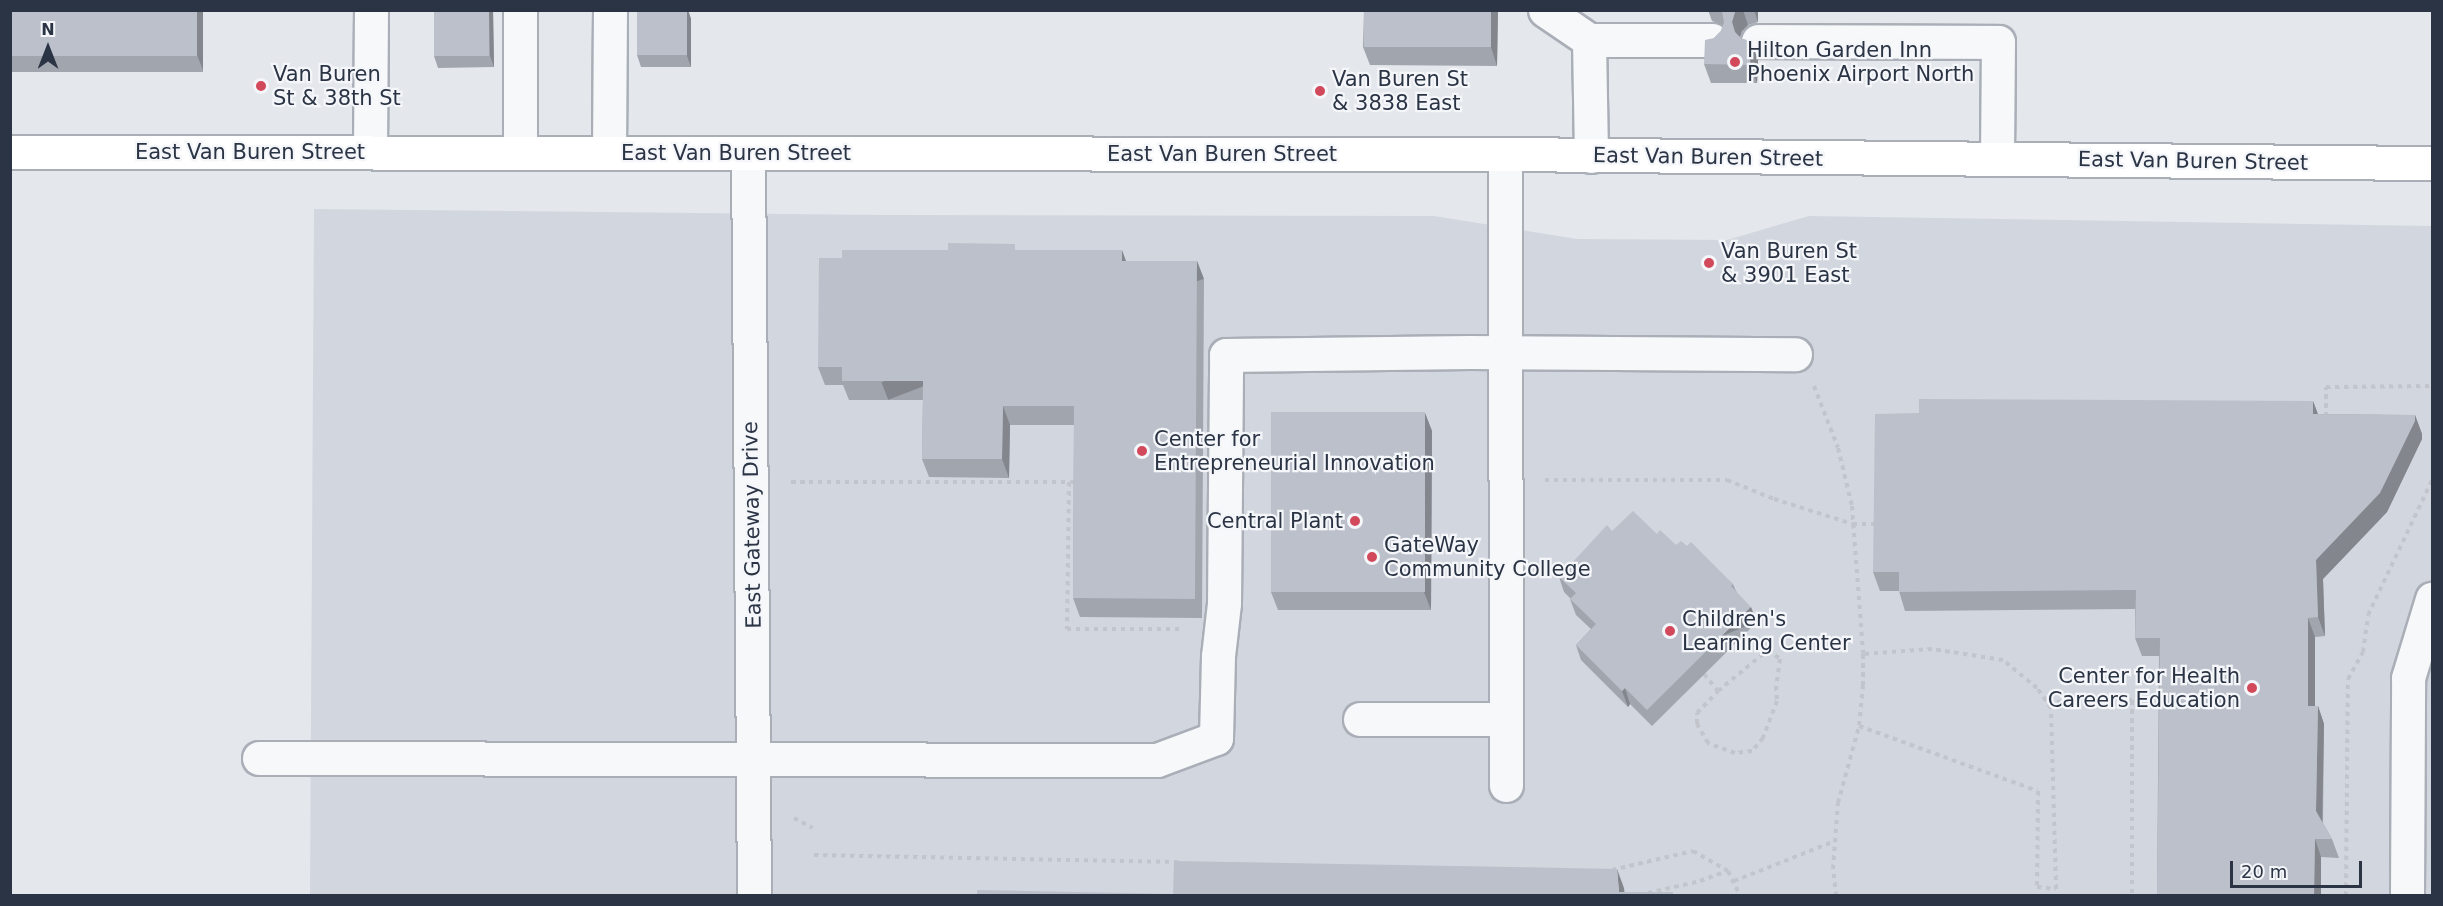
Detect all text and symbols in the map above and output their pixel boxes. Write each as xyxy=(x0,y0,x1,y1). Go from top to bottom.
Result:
north arrow xyxy=(18,18,78,78)
text: N xyxy=(41,20,55,39)
place label: Hilton Garden Inn Phoenix Airport North xyxy=(1747,37,1974,87)
marker: Hilton Garden Inn Phoenix Airport North xyxy=(1728,55,1742,69)
place label: Van Buren St & 38th St xyxy=(273,61,401,111)
place label: Van Buren St & 3838 East xyxy=(1332,66,1468,116)
marker: Van Buren St & 38th St xyxy=(254,79,268,93)
marker: Van Buren St & 3838 East xyxy=(1313,84,1327,98)
street label: East Van Buren Street xyxy=(135,139,365,165)
street label: East Van Buren Street xyxy=(621,140,851,166)
street label: East Van Buren Street xyxy=(1107,141,1337,167)
street label: East Van Buren Street xyxy=(1593,142,1823,172)
street label: East Van Buren Street xyxy=(2078,146,2308,176)
place label: Van Buren St & 3901 East xyxy=(1721,238,1857,288)
marker: Van Buren St & 3901 East xyxy=(1702,256,1716,270)
street label: East Gateway Drive xyxy=(738,421,766,629)
place label: Center for Entrepreneurial Innovation xyxy=(1154,426,1435,476)
marker: Center for Entrepreneurial Innovation xyxy=(1135,444,1149,458)
place label: Central Plant xyxy=(1207,508,1343,534)
marker: Central Plant xyxy=(1348,514,1362,528)
place label: GateWay Community College xyxy=(1384,532,1591,582)
marker: GateWay Community College xyxy=(1365,550,1379,564)
place label: Children's Learning Center xyxy=(1682,606,1851,656)
marker: Children's Learning Center xyxy=(1663,624,1677,638)
place label: Center for Health Careers Education xyxy=(2048,663,2240,713)
marker: Center for Health Careers Education xyxy=(2245,681,2259,695)
scale bar xyxy=(2233,849,2365,887)
text: 20 m xyxy=(2241,861,2287,882)

